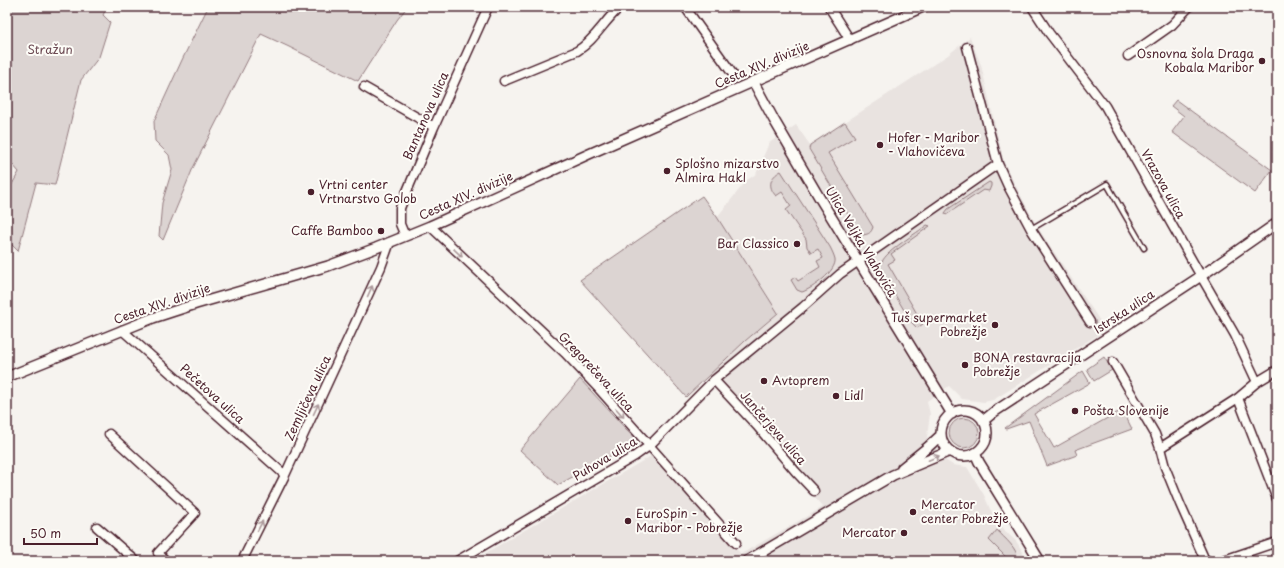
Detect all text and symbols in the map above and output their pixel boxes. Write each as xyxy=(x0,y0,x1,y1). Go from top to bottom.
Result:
street label: Cesta XIV. divizije xyxy=(712,36,812,92)
park label: Stražun xyxy=(27,40,73,58)
place label: Osnovna šola Draga Kobala Maribor xyxy=(1137,44,1254,76)
marker: Osnovna šola Draga Kobala Maribor xyxy=(1257,56,1267,66)
street label: Bantanova ulica xyxy=(398,68,453,163)
place label: Hofer - Maribor - Vlahovičeva xyxy=(888,128,980,160)
marker: Hofer - Maribor - Vlahovičeva xyxy=(875,140,885,150)
street label: Vrazova ulica xyxy=(1137,145,1191,222)
place label: Splošno mizarstvo Almira Hakl xyxy=(675,154,779,186)
street label: Cesta XIV. divizije xyxy=(416,166,515,224)
marker: Splošno mizarstvo Almira Hakl xyxy=(662,166,672,176)
place label: Vrtni center Vrtnarstvo Golob xyxy=(319,175,417,207)
street label: Ulica Veljka Vlahovića xyxy=(822,183,902,301)
marker: Vrtni center Vrtnarstvo Golob xyxy=(306,187,316,197)
place label: Caffe Bamboo xyxy=(291,221,373,239)
marker: Caffe Bamboo xyxy=(376,226,386,236)
place label: Bar Classico xyxy=(717,234,789,252)
marker: Bar Classico xyxy=(792,239,802,249)
one-way arrow xyxy=(453,248,463,257)
street label: Cesta XIV. divizije xyxy=(111,278,212,328)
one-way arrow xyxy=(367,285,374,297)
street label: Istrska ulica xyxy=(1090,285,1158,338)
place label: Tuš supermarket Pobrežje xyxy=(891,308,987,340)
marker: Tuš supermarket Pobrežje xyxy=(990,320,1000,330)
street label: Gregorečeva ulica xyxy=(555,327,639,416)
place label: BONA restavracija Pobrežje xyxy=(973,348,1082,380)
street label: Zemljičeva ulica xyxy=(279,352,335,443)
street label: Pečetova ulica xyxy=(176,359,249,428)
marker: BONA restavracija Pobrežje xyxy=(960,360,970,370)
place label: Avtoprem xyxy=(772,371,829,389)
marker: Avtoprem xyxy=(759,376,769,386)
street label: Jančerjeva ulica xyxy=(736,386,811,469)
place label: Lidl xyxy=(844,386,864,404)
marker: Lidl xyxy=(831,391,841,401)
place label: Pošta Slovenije xyxy=(1083,401,1169,419)
one-way arrow xyxy=(313,403,320,415)
marker: Pošta Slovenije xyxy=(1070,406,1080,416)
one-way arrow xyxy=(615,408,624,418)
street label: Puhova ulica xyxy=(569,432,640,484)
one-way arrow xyxy=(928,453,940,461)
place label: Mercator center Pobrežje xyxy=(921,495,1009,527)
place label: EuroSpin - Maribor - Pobrežje xyxy=(636,504,743,536)
marker: Mercator center Pobrežje xyxy=(908,507,918,517)
marker: EuroSpin - Maribor - Pobrežje xyxy=(623,516,633,526)
scale bar xyxy=(24,520,97,546)
one-way arrow xyxy=(257,520,264,532)
place label: Mercator xyxy=(842,523,896,541)
text: 50 m xyxy=(30,524,61,542)
marker: Mercator xyxy=(899,528,909,538)

